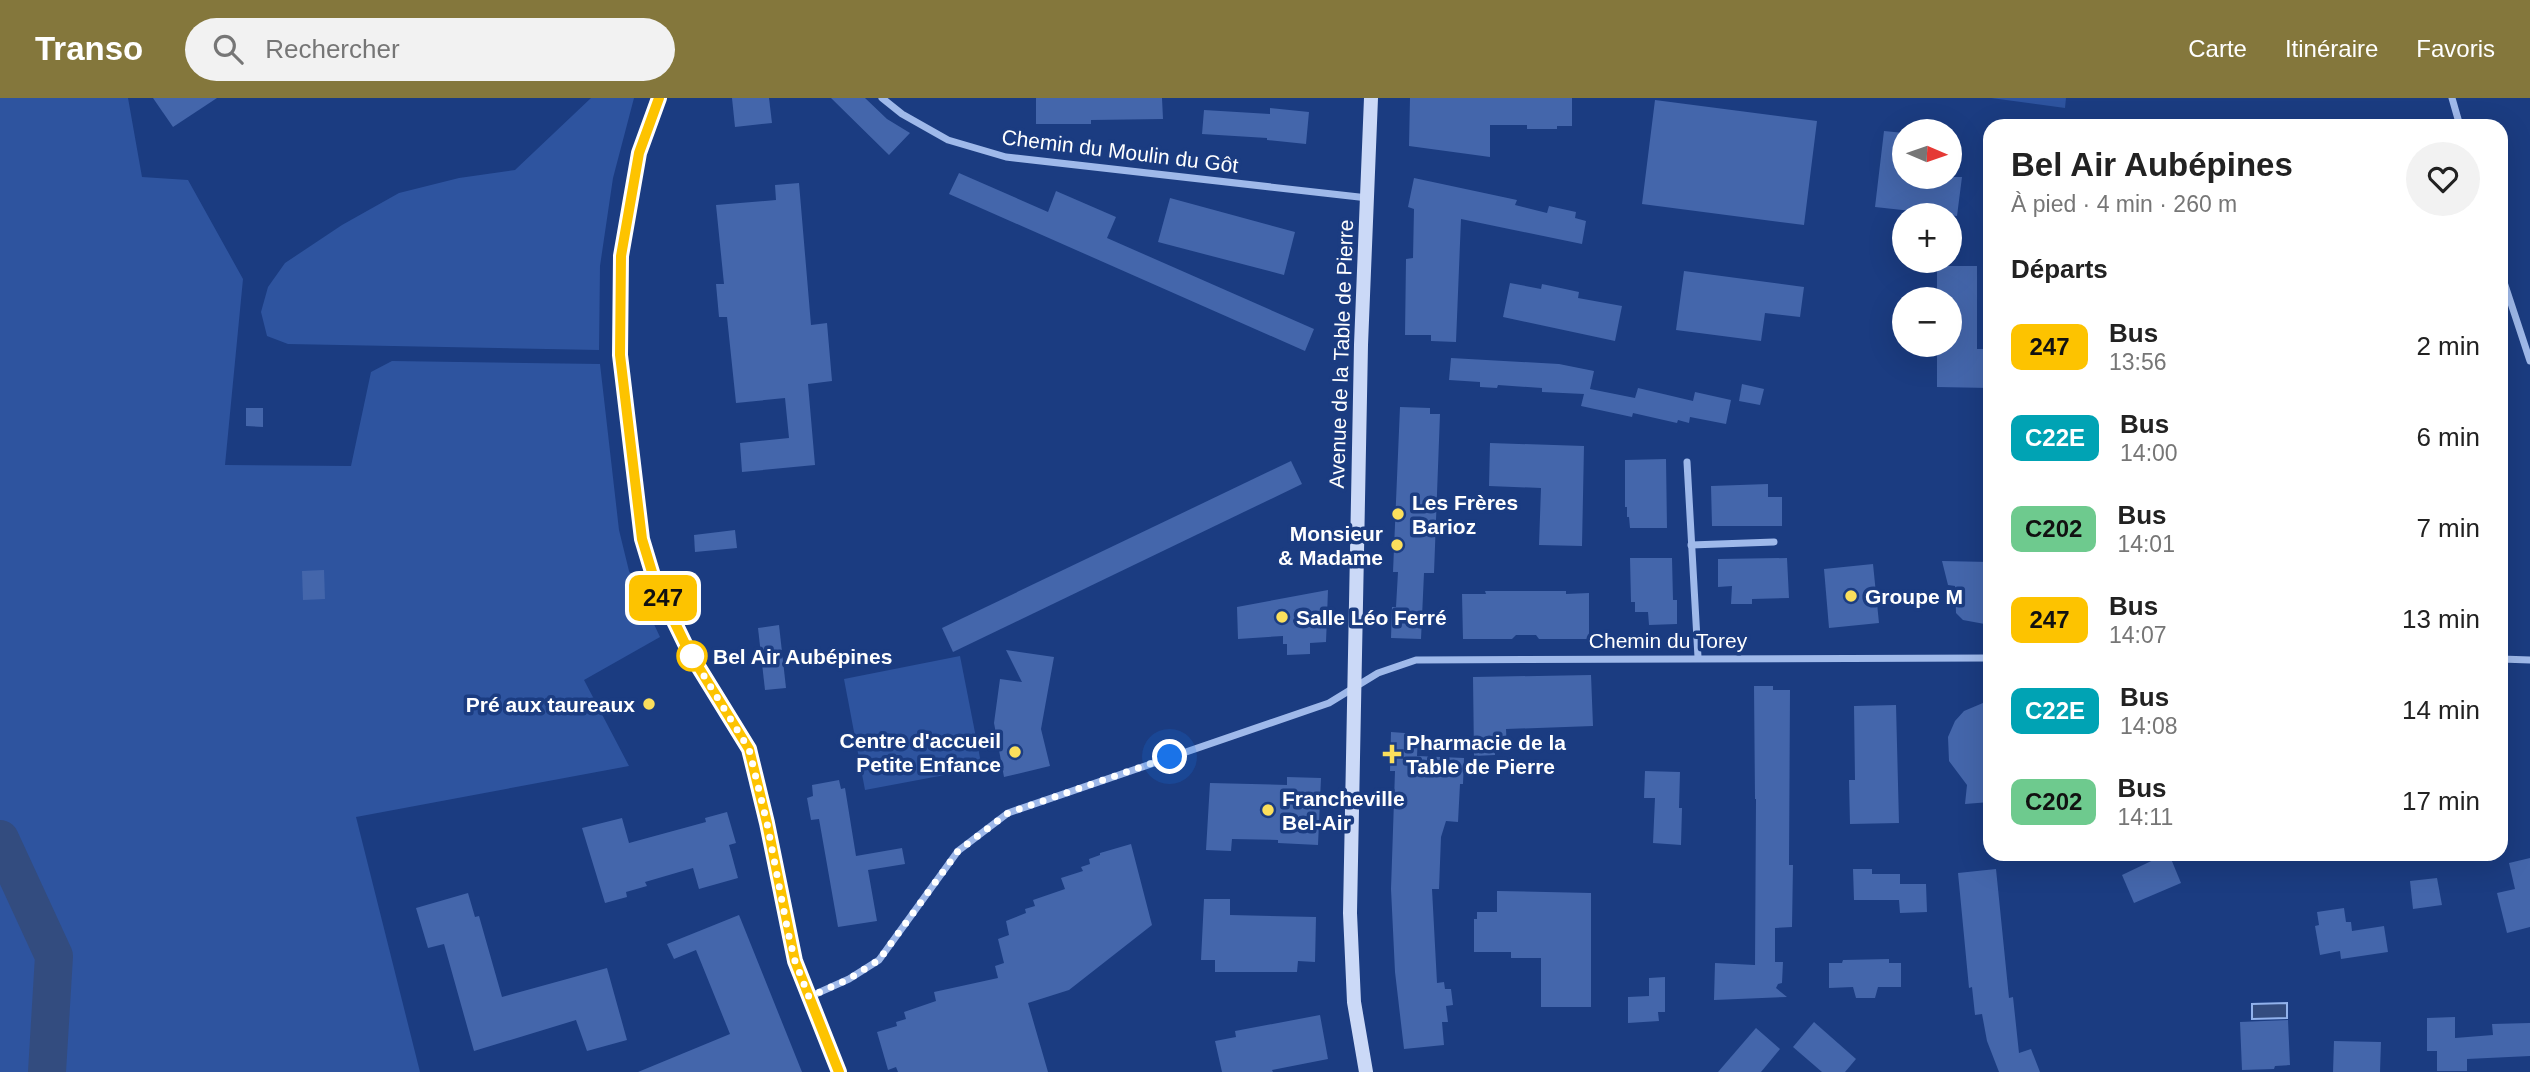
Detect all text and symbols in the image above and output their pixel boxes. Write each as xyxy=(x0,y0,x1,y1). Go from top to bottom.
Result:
search box xyxy=(185,18,675,81)
text: Transo xyxy=(35,30,143,67)
icon: search xyxy=(209,30,247,68)
text: Rechercher xyxy=(265,34,400,64)
text: Carte xyxy=(2188,35,2247,62)
text: Itinéraire xyxy=(2285,35,2378,62)
text: Favoris xyxy=(2416,35,2495,62)
north arrow xyxy=(1892,119,1962,189)
map controls xyxy=(1892,119,1962,357)
street label: Chemin du Moulin du Gôt xyxy=(1000,125,1240,177)
button: heart xyxy=(2406,142,2480,216)
text: Bel Air Aubépines xyxy=(2011,146,2293,183)
text: À pied · 4 min · 260 m xyxy=(2011,191,2237,217)
button: + xyxy=(1892,203,1962,273)
street label: Avenue de la Table de Pierre xyxy=(1325,219,1357,489)
text: Départs xyxy=(2011,254,2108,284)
button: − xyxy=(1892,287,1962,357)
text: Bus xyxy=(2109,318,2158,348)
text: 2 min xyxy=(2416,331,2480,361)
text: 247 xyxy=(2029,333,2070,360)
text: 13:56 xyxy=(2109,349,2167,375)
text: Bus xyxy=(2120,409,2169,439)
text: 6 min xyxy=(2416,422,2480,452)
text: C22E xyxy=(2025,424,2085,451)
text: 14:00 xyxy=(2120,440,2178,466)
place label: Les Frères Barioz xyxy=(1412,491,1518,538)
text: Bus xyxy=(2117,500,2167,530)
marker: Les Frères Barioz xyxy=(1390,506,1406,522)
text: 7 min xyxy=(2416,513,2480,543)
text: C202 xyxy=(2025,515,2082,542)
place label: Monsieur & Madame xyxy=(1278,522,1383,569)
text: 14:01 xyxy=(2117,531,2175,557)
marker: Monsieur & Madame xyxy=(1389,537,1405,553)
line badge: 247 xyxy=(623,575,703,621)
text: 247 xyxy=(643,584,683,611)
place label: Groupe M xyxy=(1865,585,1963,608)
marker: Groupe M xyxy=(1843,588,1859,604)
text: Bus xyxy=(2109,591,2158,621)
text: 13 min xyxy=(2402,604,2480,634)
place label: Salle Léo Ferré xyxy=(1296,606,1447,629)
text: 247 xyxy=(2029,606,2070,633)
marker: Salle Léo Ferré xyxy=(1274,609,1290,625)
text: 14:07 xyxy=(2109,622,2167,648)
street label: Chemin du Torey xyxy=(1589,629,1748,652)
marker: Bel Air Aubépines xyxy=(677,641,707,671)
place label: Bel Air Aubépines xyxy=(713,645,892,668)
text: Bus xyxy=(2120,682,2169,712)
place label: Pré aux taureaux xyxy=(466,693,635,716)
text: 14 min xyxy=(2402,695,2480,725)
marker: Pré aux taureaux xyxy=(641,696,657,712)
text: C22E xyxy=(2025,697,2085,724)
text: 14:08 xyxy=(2120,713,2178,739)
place label: Centre d'accueil Petite Enfance xyxy=(840,729,1001,776)
place label: Pharmacie de la Table de Pierre xyxy=(1406,731,1566,778)
your location xyxy=(1152,739,1187,774)
marker: Centre d'accueil Petite Enfance xyxy=(1007,744,1023,760)
marker: Pharmacie de la Table de Pierre xyxy=(1384,746,1400,762)
text: Bus xyxy=(2117,773,2167,803)
text: 17 min xyxy=(2402,786,2480,816)
place label: Francheville Bel-Air xyxy=(1282,787,1405,834)
text: C202 xyxy=(2025,788,2082,815)
marker: Francheville Bel-Air xyxy=(1260,802,1276,818)
text: 14:11 xyxy=(2117,804,2173,830)

